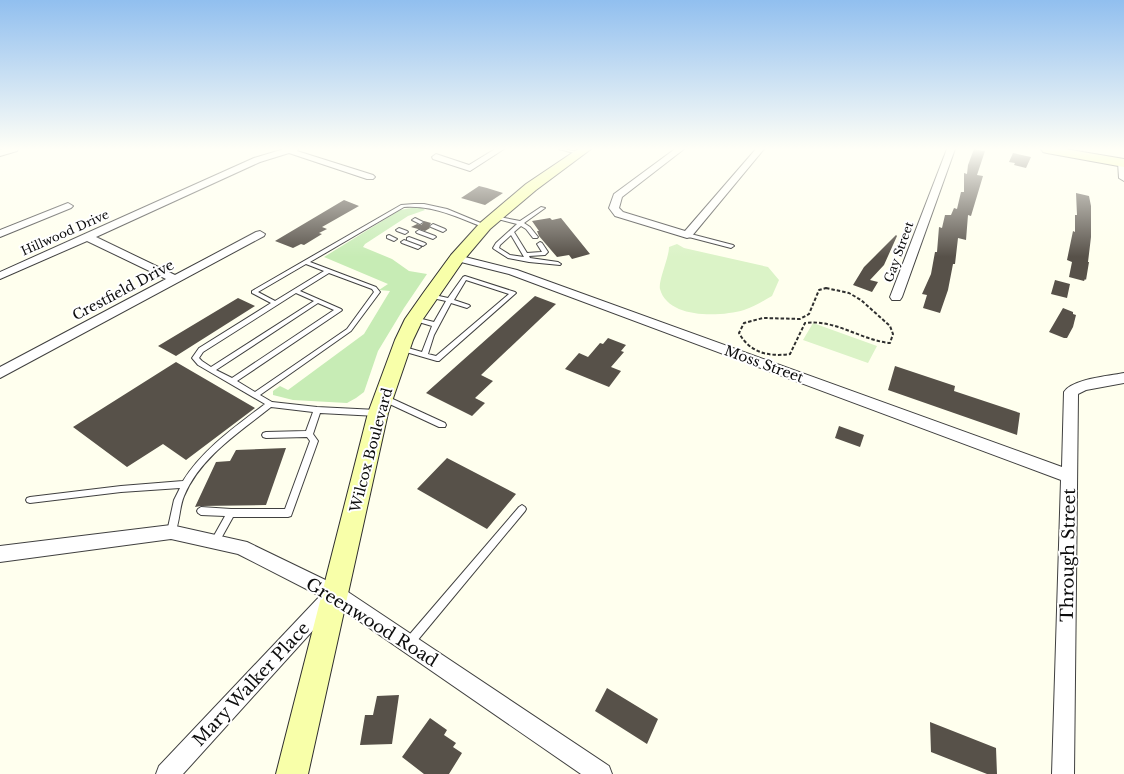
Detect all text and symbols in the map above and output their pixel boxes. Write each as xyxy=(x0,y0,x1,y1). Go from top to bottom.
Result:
street label: Hillwood Drive xyxy=(19,206,111,259)
street label: Gay Street xyxy=(881,219,917,284)
street label: Crestfield Drive xyxy=(69,256,177,324)
street label: Moss Street xyxy=(722,341,807,387)
street label: Wilcox Boulevard xyxy=(345,385,396,515)
street label: Through Street xyxy=(1057,487,1080,622)
street label: Greenwood Road xyxy=(302,573,442,672)
street label: Mary Walker Place xyxy=(189,618,314,751)

